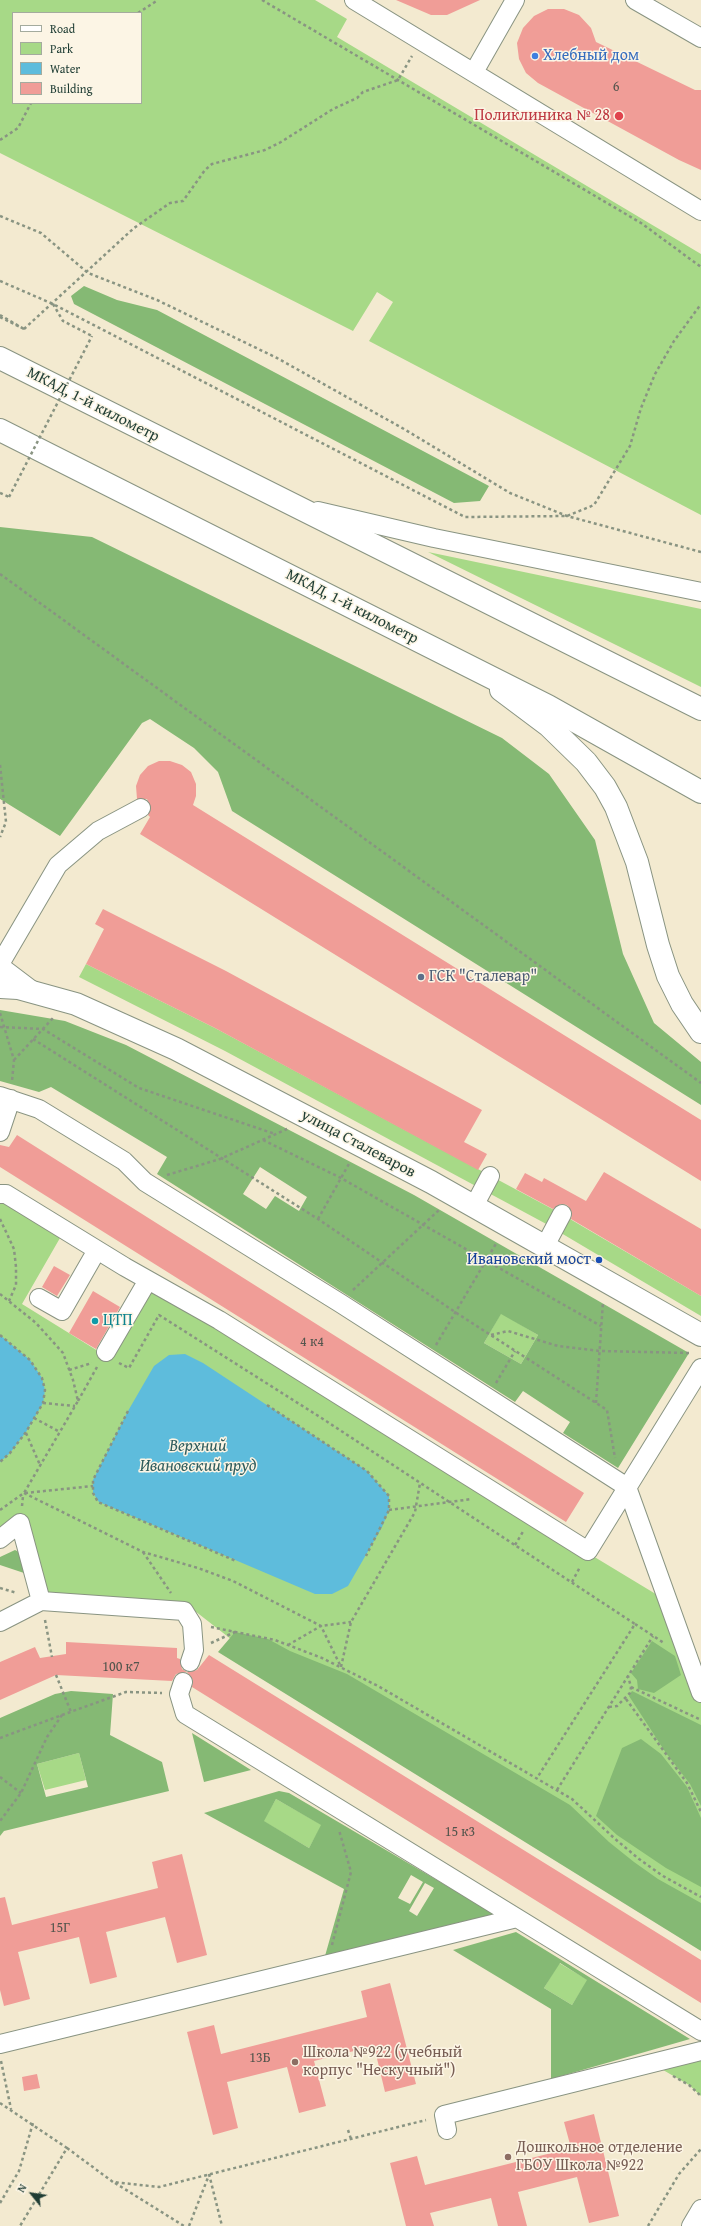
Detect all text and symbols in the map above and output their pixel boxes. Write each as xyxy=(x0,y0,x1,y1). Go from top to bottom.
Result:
legend xyxy=(12,12,142,104)
text: Road xyxy=(50,20,75,37)
text: Park xyxy=(50,40,73,57)
place label: Хлебный дом xyxy=(543,46,639,66)
marker: Хлебный дом xyxy=(530,51,540,61)
text: Water xyxy=(50,60,80,77)
house number: 6 xyxy=(613,79,619,95)
text: Building xyxy=(50,80,93,97)
place label: Поликлиника № 28 xyxy=(474,106,610,126)
marker: Поликлиника № 28 xyxy=(613,110,625,122)
street label: МКАД, 1-й километр xyxy=(24,363,162,447)
street label: МКАД, 1-й километр xyxy=(283,565,421,649)
place label: ГСК "Сталевар" xyxy=(429,967,537,987)
marker: ГСК "Сталевар" xyxy=(416,972,426,982)
street label: улица Сталеваров xyxy=(297,1106,419,1182)
place label: Ивановский мост xyxy=(467,1250,591,1270)
marker: Ивановский мост xyxy=(594,1255,604,1265)
place label: ЦТП xyxy=(103,1311,133,1331)
marker: ЦТП xyxy=(90,1316,100,1326)
house number: 4 к4 xyxy=(300,1334,324,1350)
water label: Верхний Ивановский пруд xyxy=(140,1437,256,1477)
house number: 100 к7 xyxy=(102,1659,140,1675)
house number: 15 к3 xyxy=(445,1824,475,1840)
house number: 15Г xyxy=(50,1920,70,1936)
place label: Школа №922 (учебный корпус "Нескучный") xyxy=(303,2043,462,2081)
house number: 13Б xyxy=(249,2050,271,2066)
marker: Школа №922 (учебный корпус "Нескучный") xyxy=(290,2057,300,2067)
place label: Дошкольное отделение ГБОУ Школа №922 xyxy=(516,2138,683,2176)
marker: Дошкольное отделение ГБОУ Школа №922 xyxy=(503,2152,513,2162)
north arrow xyxy=(12,2174,52,2214)
text: N xyxy=(13,2181,30,2195)

